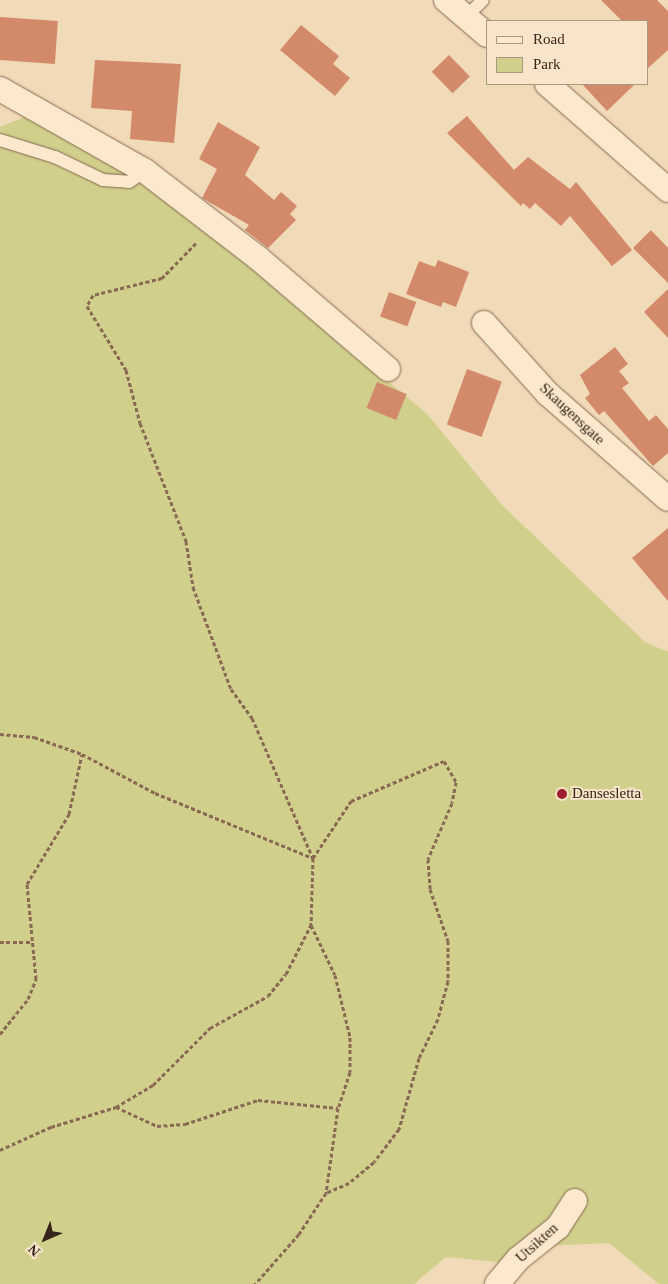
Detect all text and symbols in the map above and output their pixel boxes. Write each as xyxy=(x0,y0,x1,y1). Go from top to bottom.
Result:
legend xyxy=(486,20,648,85)
text: Road xyxy=(533,31,565,47)
text: Park xyxy=(533,56,561,72)
street label: Skaugensgate xyxy=(536,379,608,449)
place label: Dansesletta xyxy=(572,785,641,803)
marker: Dansesletta xyxy=(556,788,568,800)
north arrow xyxy=(20,1214,70,1264)
street label: Utsikten xyxy=(512,1219,562,1267)
text: N xyxy=(25,1241,43,1259)

